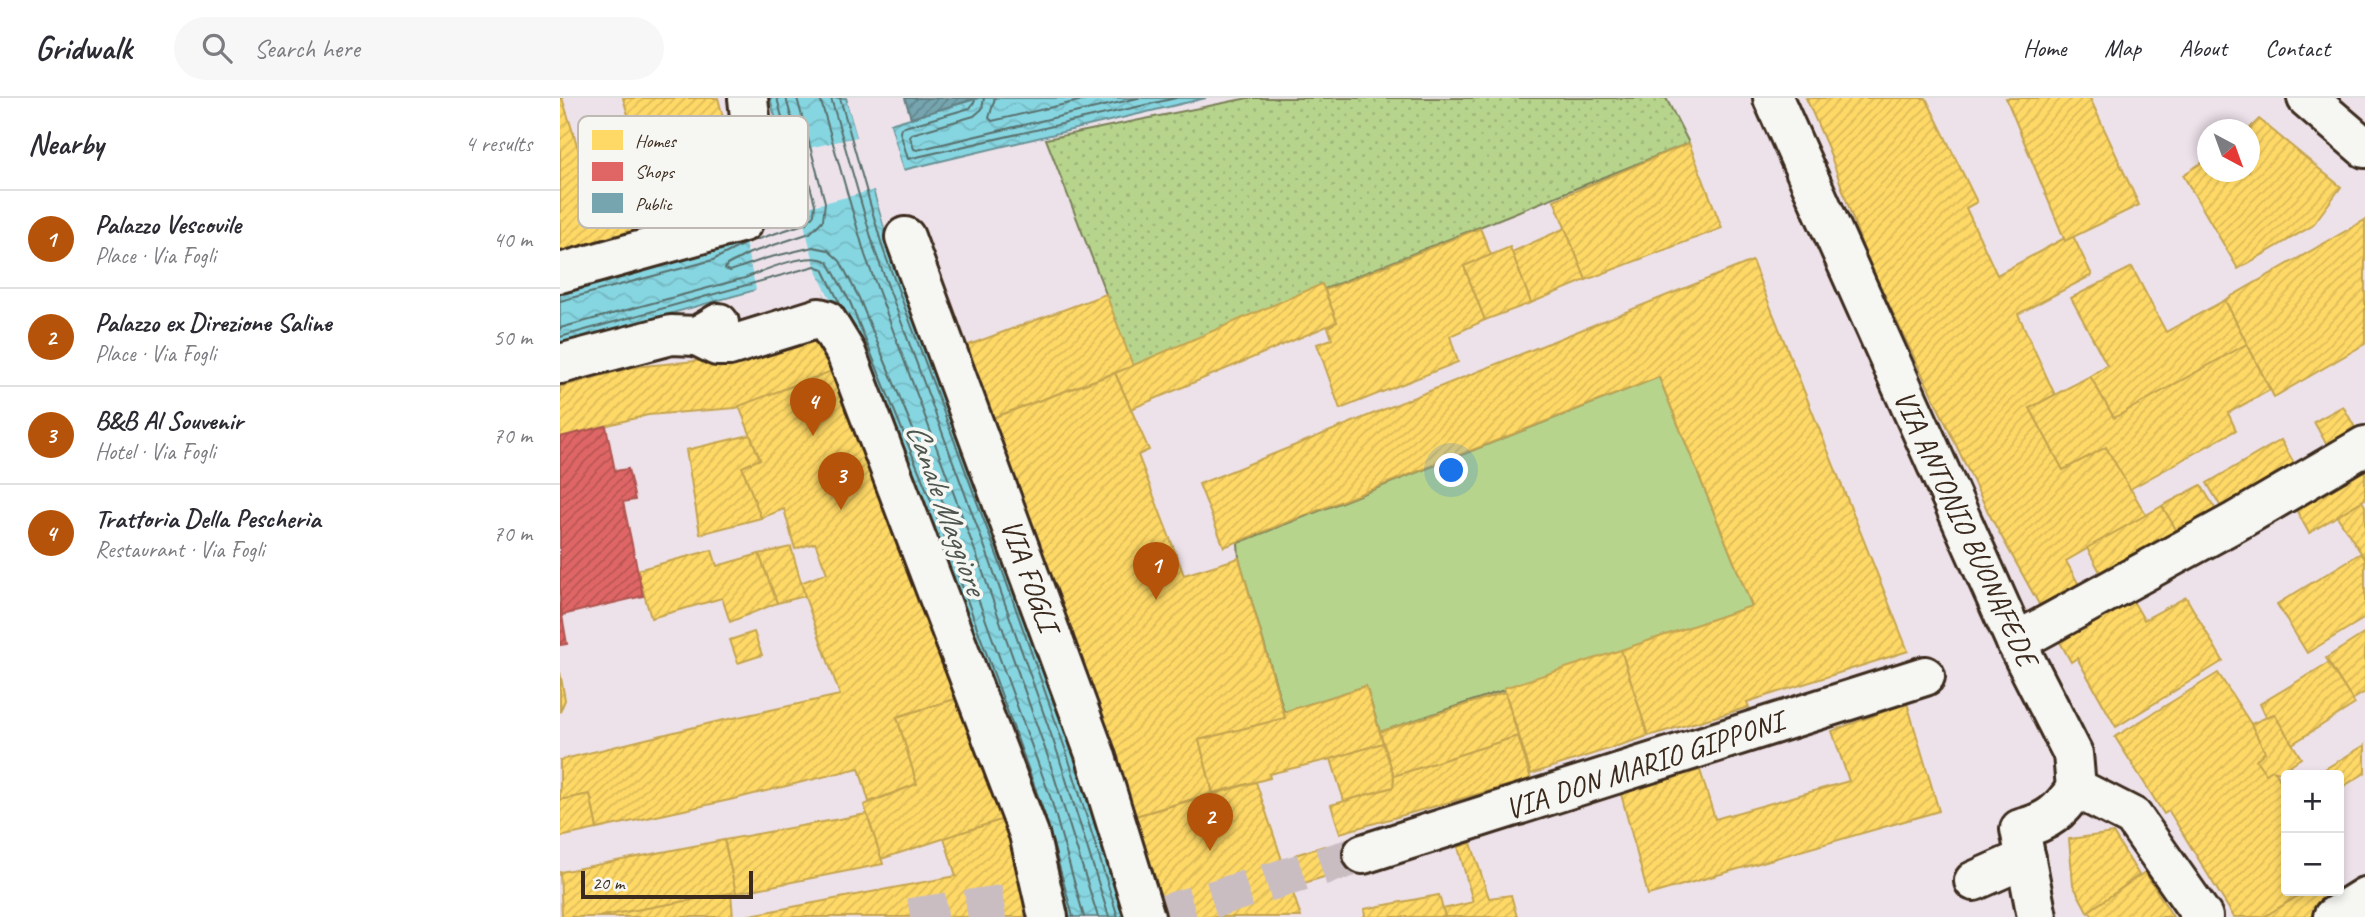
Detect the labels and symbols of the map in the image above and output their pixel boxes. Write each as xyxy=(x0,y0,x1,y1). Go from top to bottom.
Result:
legend xyxy=(578,116,808,228)
north arrow xyxy=(2197,119,2260,182)
text: Homes xyxy=(635,129,677,153)
text: Shops xyxy=(635,160,675,184)
text: Public xyxy=(635,192,673,216)
pin: 4 xyxy=(790,378,836,436)
street label: VIA ANTONIO BUONAFEDE xyxy=(1885,384,2048,675)
water label: Canale Maggiore xyxy=(897,417,998,604)
pin: 3 xyxy=(818,452,864,510)
your location xyxy=(1434,453,1468,487)
street label: VIA FOGLI xyxy=(992,514,1070,643)
pin: 1 xyxy=(1133,542,1179,600)
street label: VIA DON MARIO GIPPONI xyxy=(1500,700,1793,828)
pin: 2 xyxy=(1187,793,1233,851)
scale bar xyxy=(581,868,752,900)

